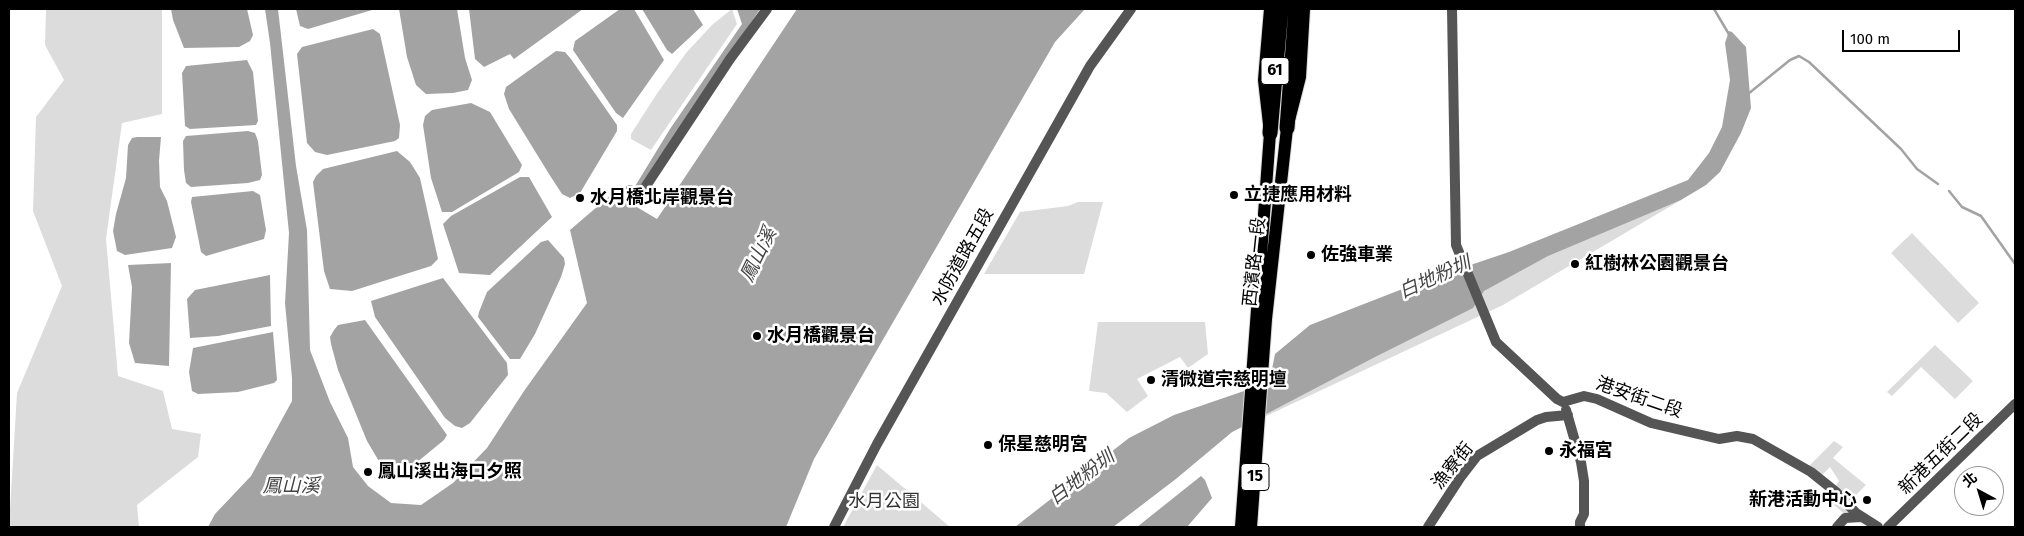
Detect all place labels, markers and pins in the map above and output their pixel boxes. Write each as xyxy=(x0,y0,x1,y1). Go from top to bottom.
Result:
place label: 立捷應用材料 xyxy=(1244,184,1352,206)
place label: 水月橋北岸觀景台 xyxy=(590,187,734,209)
marker: 立捷應用材料 xyxy=(1228,189,1240,201)
marker: 水月橋北岸觀景台 xyxy=(574,192,586,204)
place label: 佐強車業 xyxy=(1321,244,1393,266)
marker: 佐強車業 xyxy=(1305,249,1317,261)
place label: 紅樹林公園觀景台 xyxy=(1585,253,1729,275)
marker: 紅樹林公園觀景台 xyxy=(1569,258,1581,270)
place label: 水月橋觀景台 xyxy=(767,325,875,347)
marker: 水月橋觀景台 xyxy=(751,330,763,342)
place label: 清微道宗慈明壇 xyxy=(1161,369,1287,391)
marker: 清微道宗慈明壇 xyxy=(1145,374,1157,386)
place label: 保星慈明宮 xyxy=(998,434,1088,456)
marker: 保星慈明宮 xyxy=(982,439,994,451)
place label: 永福宮 xyxy=(1559,440,1613,462)
marker: 永福宮 xyxy=(1543,445,1555,457)
place label: 鳳山溪出海口夕照 xyxy=(378,461,522,483)
marker: 鳳山溪出海口夕照 xyxy=(362,466,374,478)
place label: 新港活動中心 xyxy=(1749,489,1857,511)
marker: 新港活動中心 xyxy=(1861,494,1873,506)

